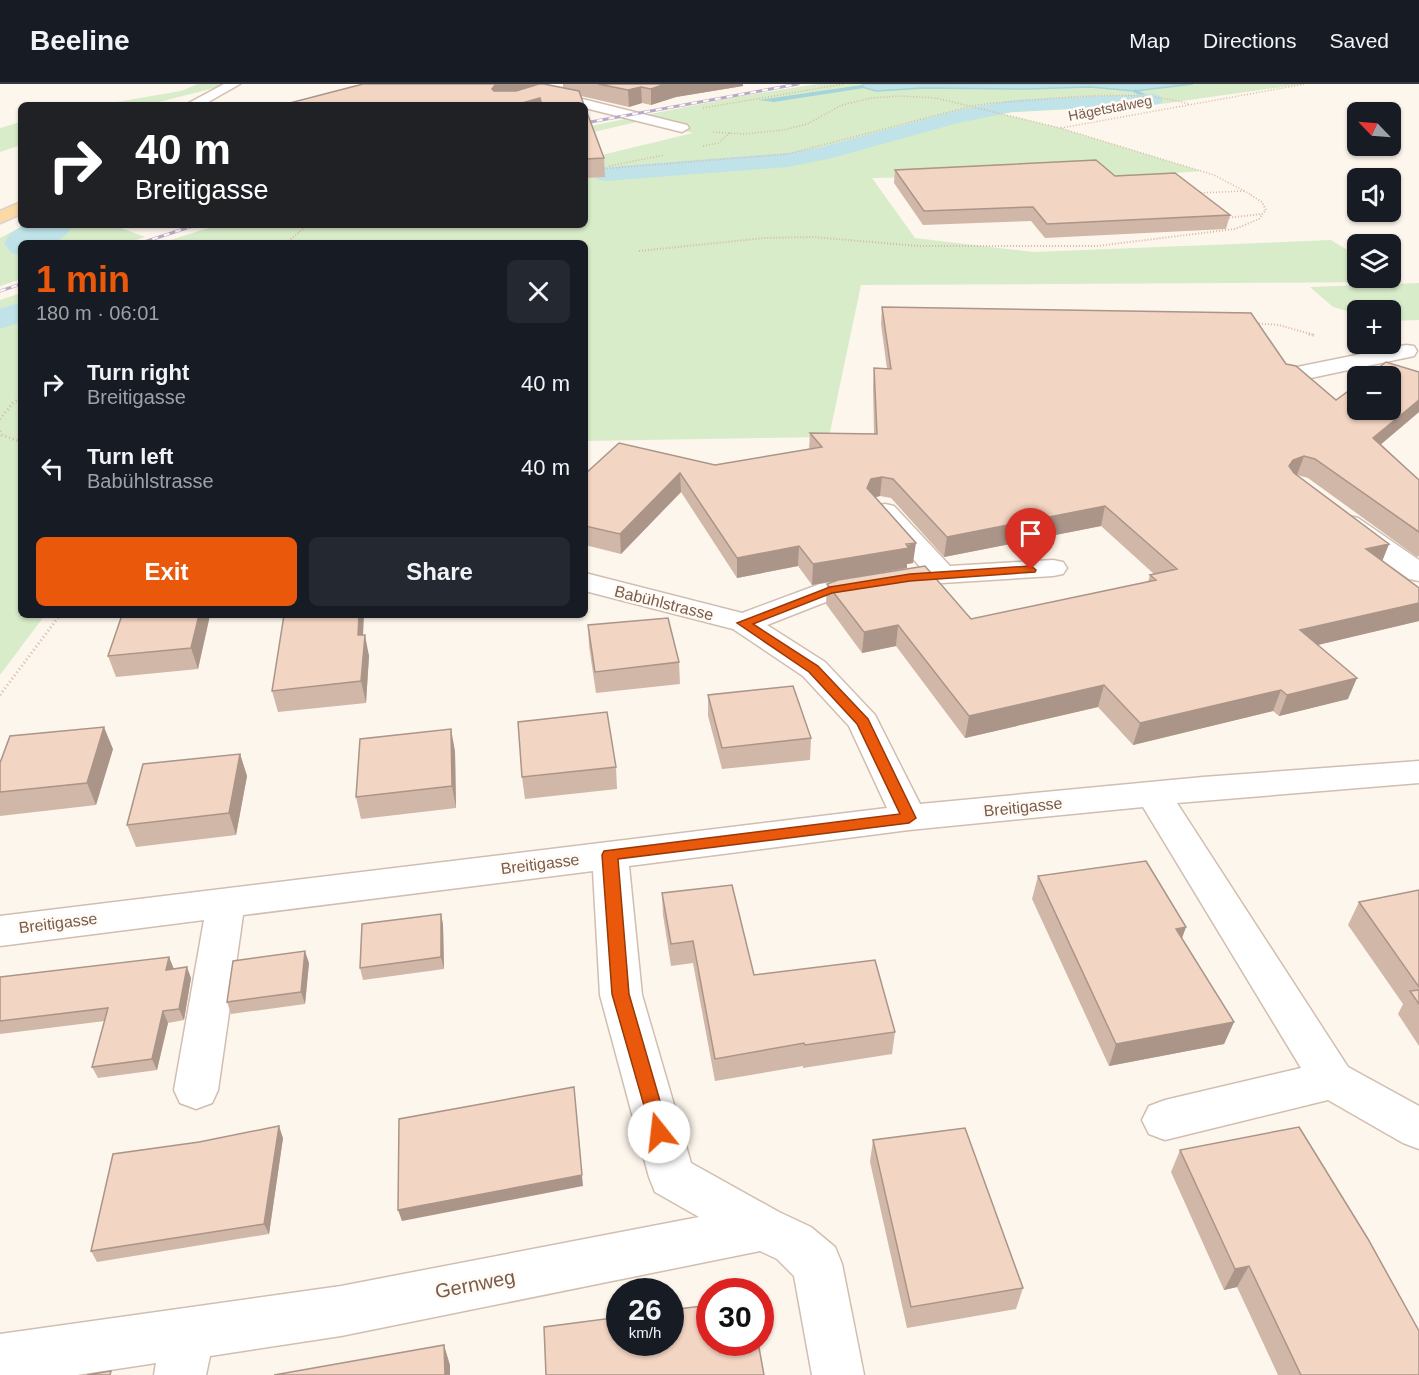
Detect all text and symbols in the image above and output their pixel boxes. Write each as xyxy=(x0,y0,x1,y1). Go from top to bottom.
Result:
text: Beeline xyxy=(30,25,130,56)
text: Map xyxy=(1129,29,1170,52)
text: Directions xyxy=(1203,29,1296,52)
text: Saved xyxy=(1329,29,1389,52)
street label: Hägetstalweg xyxy=(1067,92,1153,124)
north arrow xyxy=(1347,102,1401,156)
map controls xyxy=(1347,102,1401,420)
icon: right xyxy=(36,126,114,204)
text: 40 m xyxy=(135,126,231,173)
button: sound xyxy=(1347,168,1401,222)
text: Breitigasse xyxy=(135,175,269,205)
button: layers xyxy=(1347,234,1401,288)
text: 1 min xyxy=(36,259,130,300)
button: close xyxy=(507,260,570,323)
button: + xyxy=(1347,300,1401,354)
text: 180 m · 06:01 xyxy=(36,302,159,324)
text: Turn right xyxy=(87,360,189,385)
button: − xyxy=(1347,366,1401,420)
icon: right xyxy=(36,368,69,401)
text: 40 m xyxy=(521,371,570,396)
text: Breitigasse xyxy=(87,386,186,408)
text: Turn left xyxy=(87,444,173,469)
icon: left xyxy=(36,452,69,485)
text: 40 m xyxy=(521,455,570,480)
text: Babühlstrasse xyxy=(87,470,214,492)
pin xyxy=(1005,508,1056,570)
icon: arrive xyxy=(1014,517,1047,550)
button: Exit xyxy=(36,537,297,606)
button: Share xyxy=(309,537,570,606)
street label: Babühlstrasse xyxy=(613,582,715,624)
street label: Breitigasse xyxy=(983,794,1063,820)
street label: Breitigasse xyxy=(500,851,580,877)
street label: Breitigasse xyxy=(18,910,98,936)
position arrow xyxy=(627,1100,691,1164)
street label: Gernweg xyxy=(433,1265,517,1303)
speed limit sign: 30 xyxy=(696,1278,774,1356)
text: 26 xyxy=(628,1293,662,1326)
text: km/h xyxy=(629,1324,661,1341)

